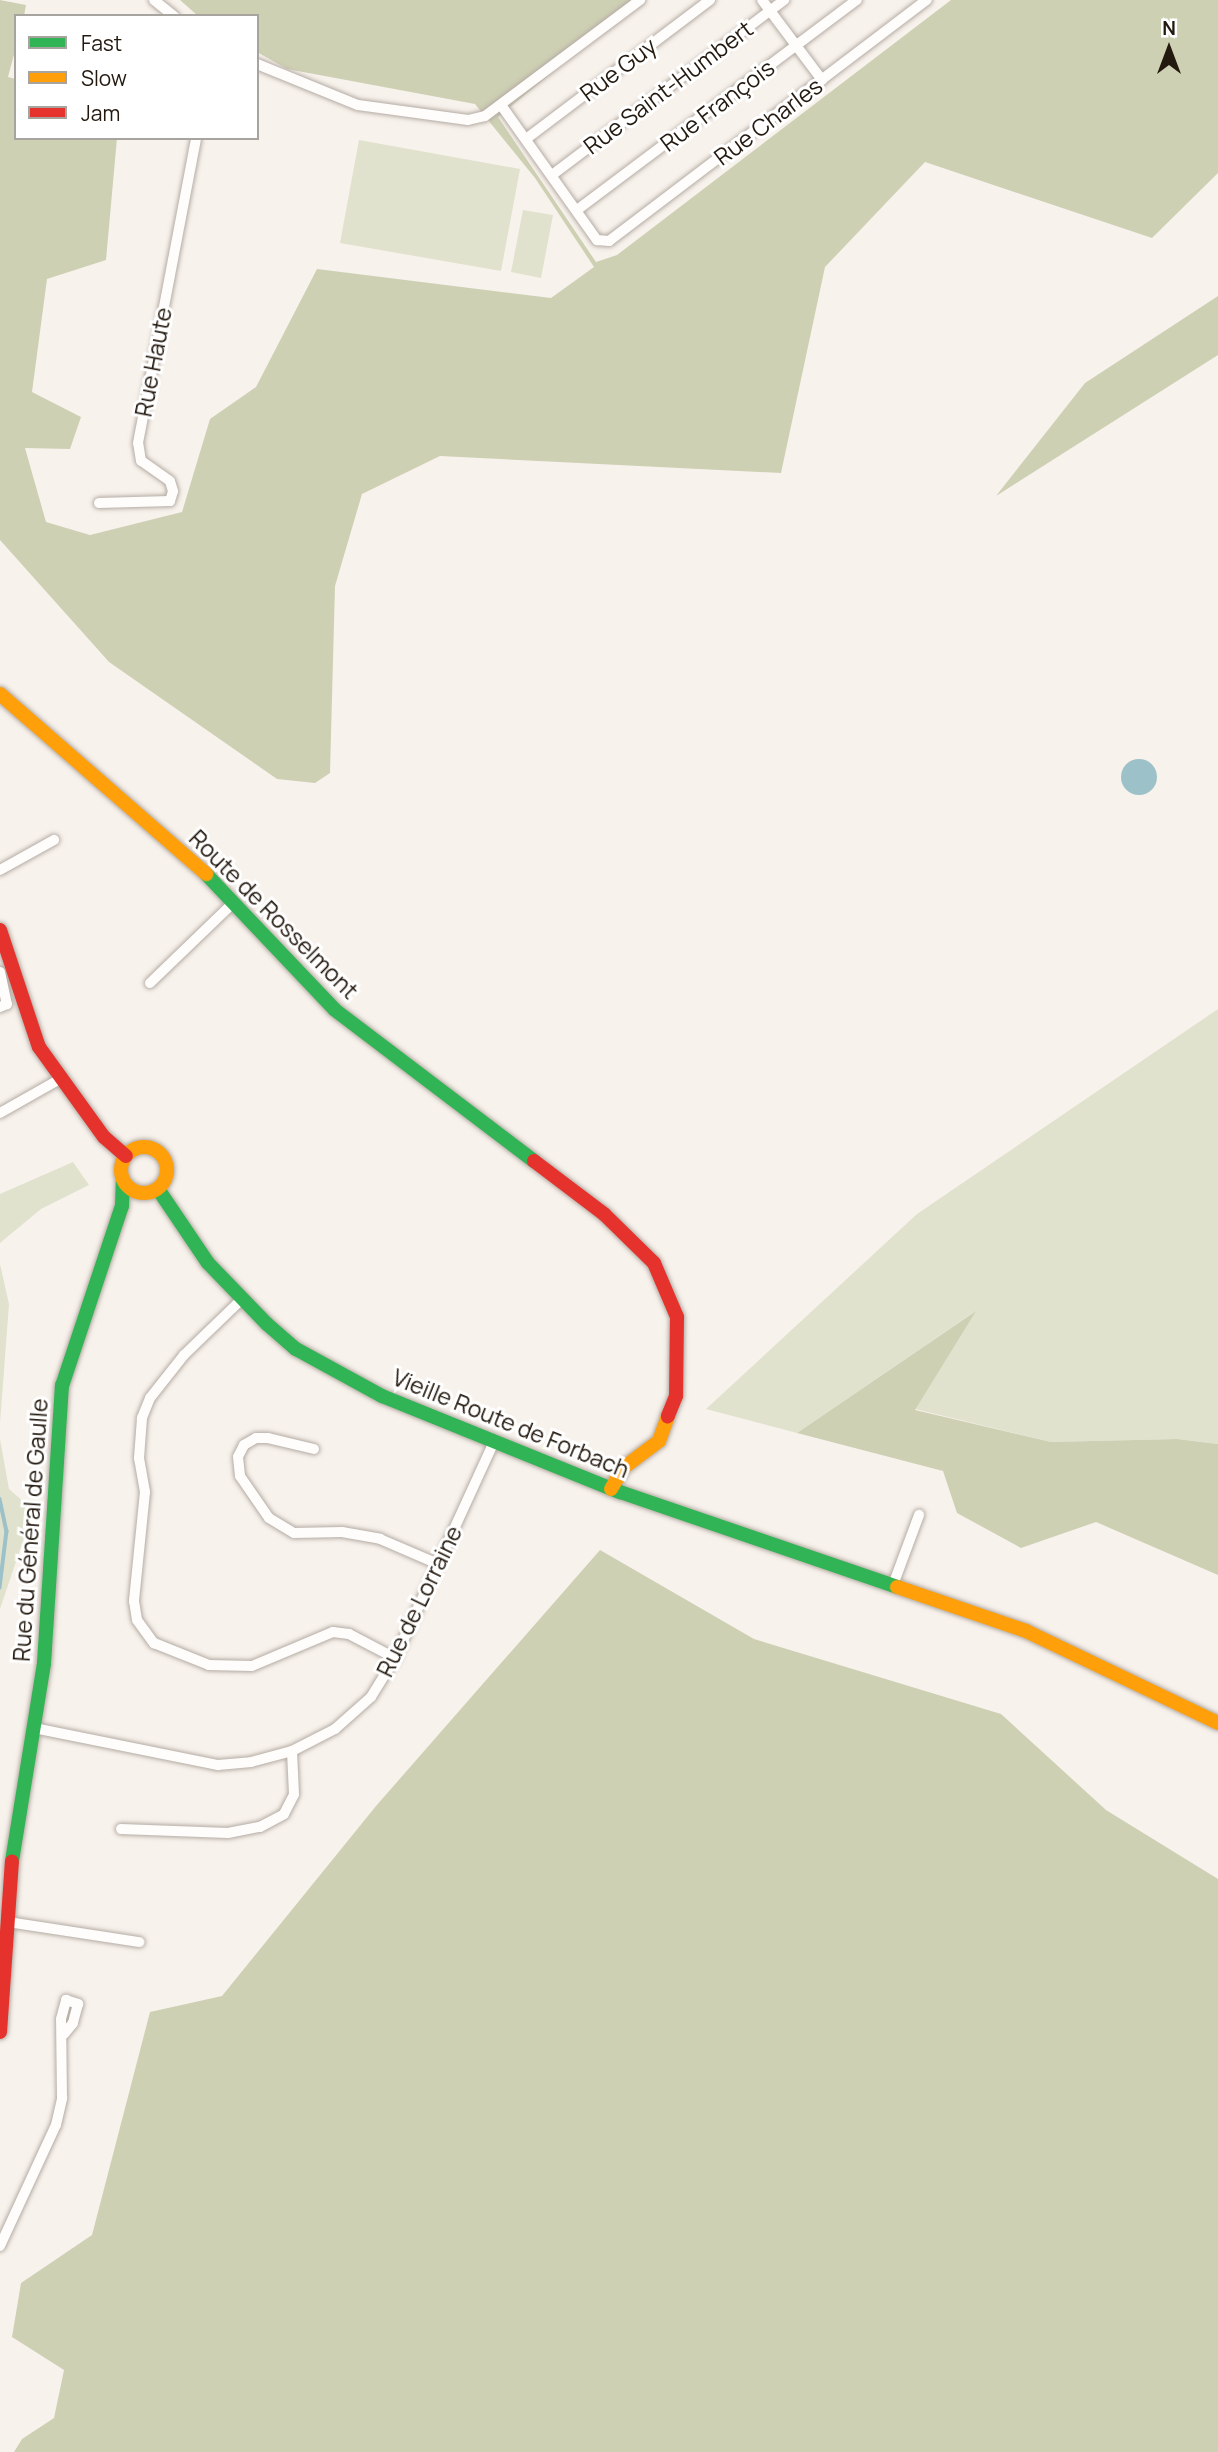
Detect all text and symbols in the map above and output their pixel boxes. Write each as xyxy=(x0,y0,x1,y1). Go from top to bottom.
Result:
legend xyxy=(14,14,259,140)
street label: Rue Saint-Humbert xyxy=(578,14,758,160)
north arrow xyxy=(1134,14,1204,84)
text: N xyxy=(1162,15,1176,41)
text: Fast xyxy=(81,29,122,57)
street label: Rue Guy xyxy=(574,31,662,107)
street label: Rue François xyxy=(655,53,779,157)
text: Slow xyxy=(81,64,127,92)
street label: Rue Charles xyxy=(708,71,828,171)
text: Jam xyxy=(81,99,120,127)
street label: Rue Haute xyxy=(129,305,177,419)
street label: Route de Rosselmont xyxy=(184,824,364,1004)
street label: Vieille Route de Forbach xyxy=(389,1363,633,1483)
street label: Rue du Général de Gaulle xyxy=(7,1398,53,1662)
street label: Rue de Lorraine xyxy=(371,1521,467,1681)

